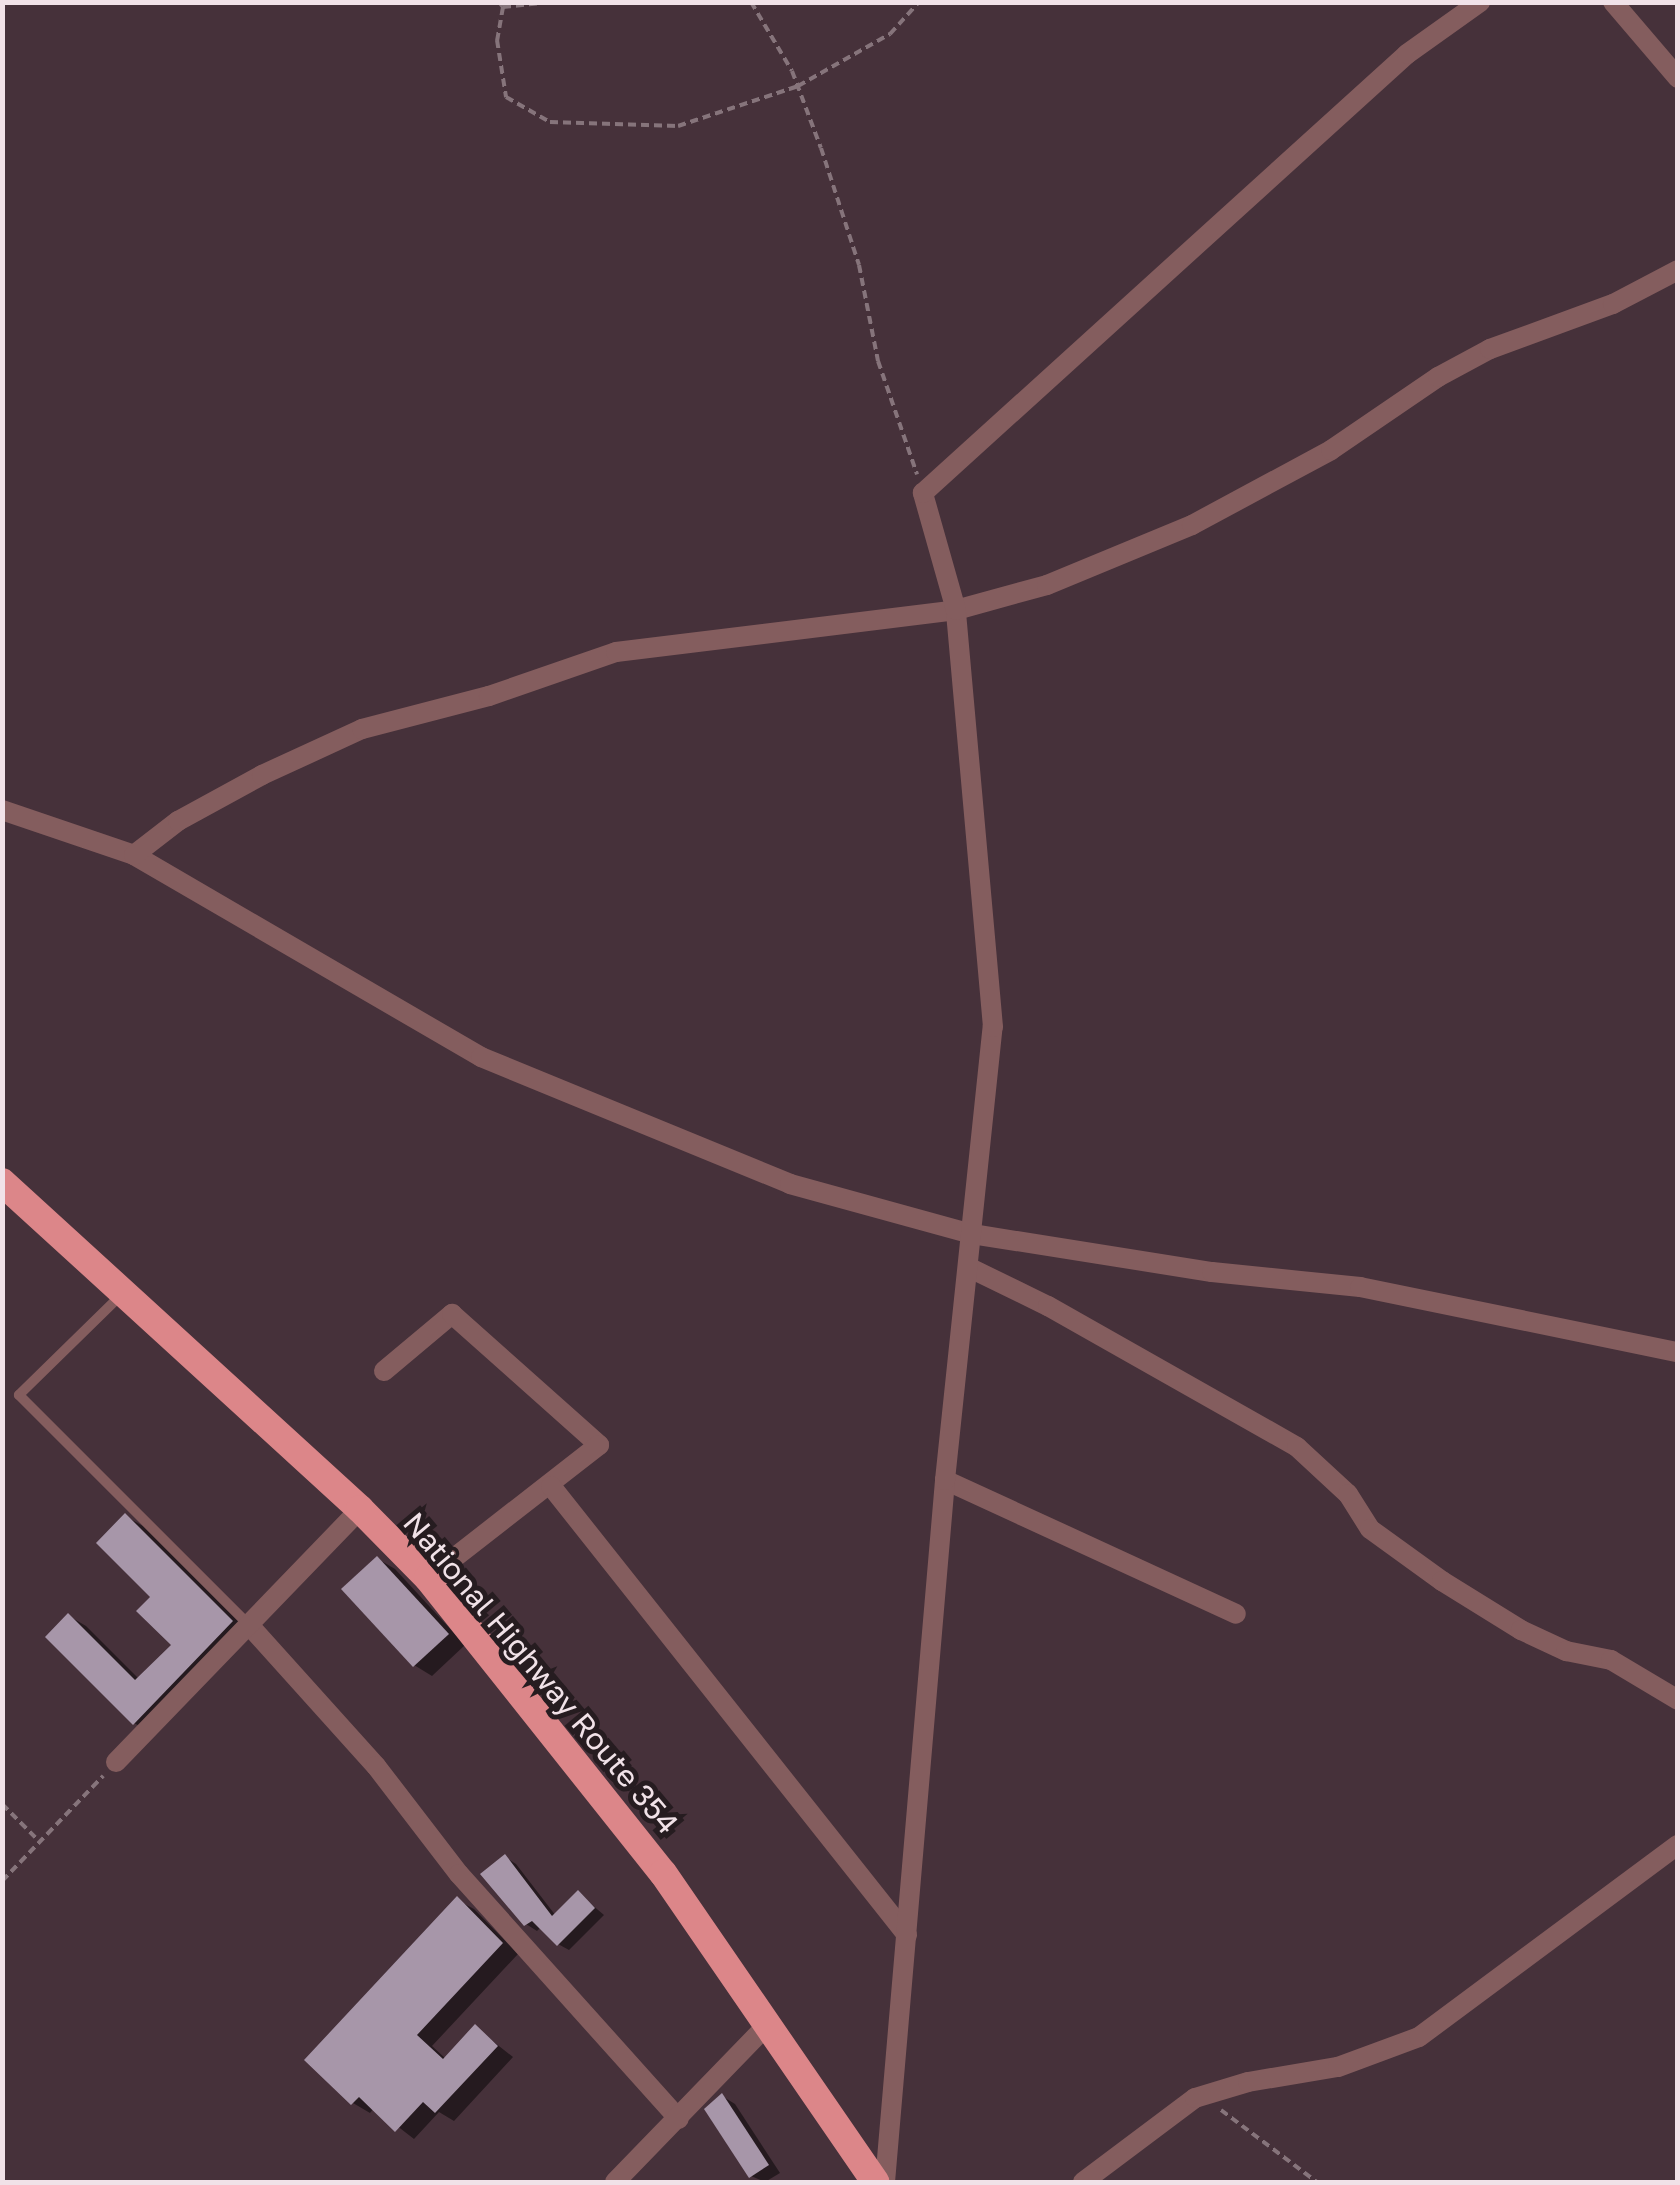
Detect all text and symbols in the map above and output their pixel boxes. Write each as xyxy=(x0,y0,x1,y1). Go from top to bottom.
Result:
street label: National Highway Route 354 xyxy=(396,1505,686,1841)

